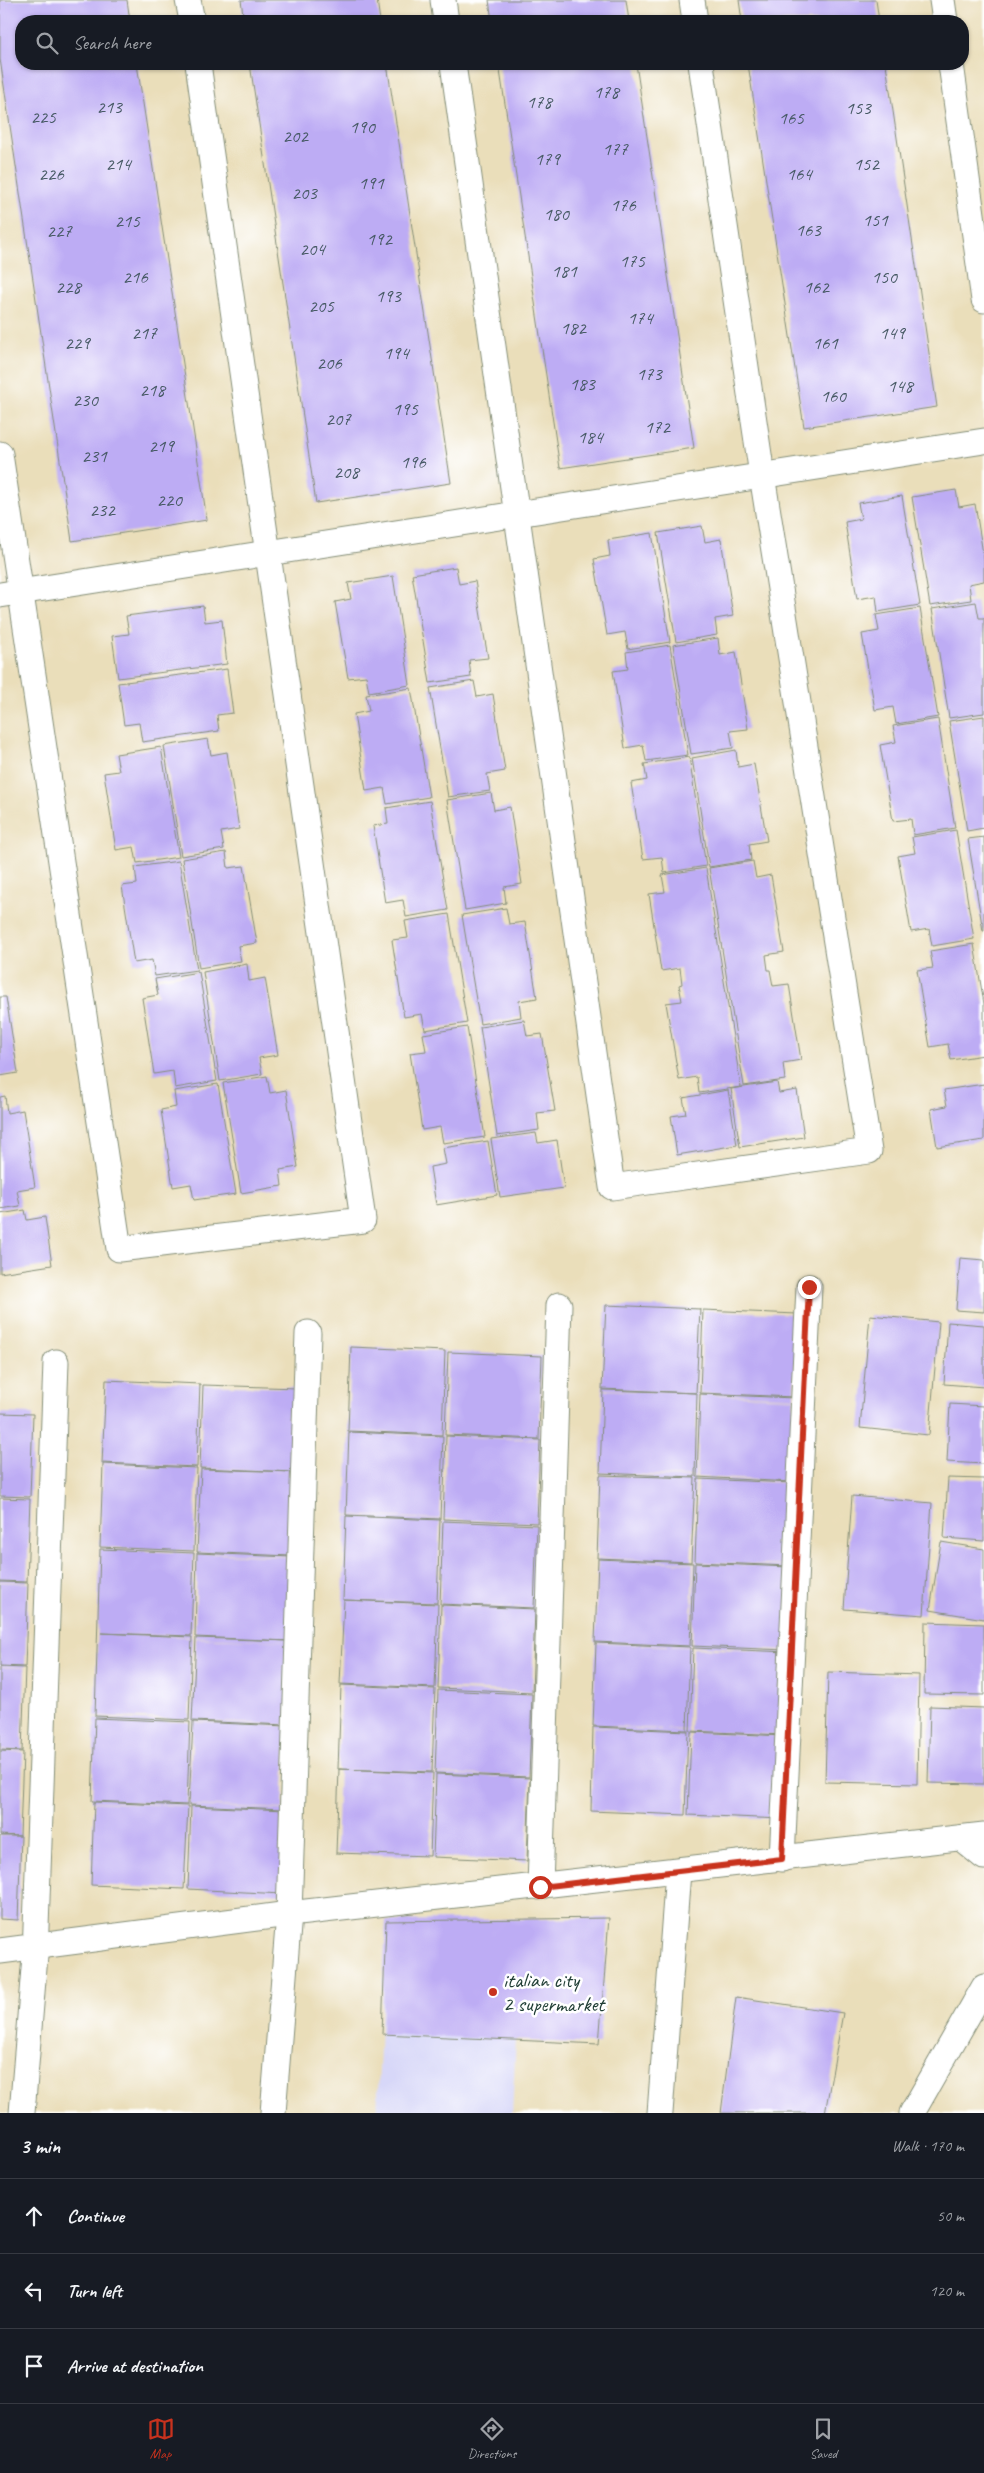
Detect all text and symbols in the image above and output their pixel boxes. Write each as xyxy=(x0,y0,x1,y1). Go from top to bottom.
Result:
search box xyxy=(15,15,969,70)
icon: search xyxy=(33,29,61,57)
text: Search here xyxy=(73,31,150,55)
house number: 178 xyxy=(593,80,621,104)
house number: 178 xyxy=(526,90,554,114)
house number: 213 xyxy=(96,95,123,119)
house number: 153 xyxy=(845,96,872,120)
house number: 225 xyxy=(30,105,57,129)
house number: 165 xyxy=(778,106,805,130)
house number: 190 xyxy=(349,115,376,139)
house number: 202 xyxy=(282,124,309,148)
house number: 177 xyxy=(602,137,629,161)
house number: 179 xyxy=(534,147,561,171)
house number: 214 xyxy=(105,152,133,176)
house number: 152 xyxy=(853,152,880,176)
house number: 226 xyxy=(38,162,65,186)
house number: 164 xyxy=(786,162,814,186)
house number: 191 xyxy=(358,171,385,195)
house number: 203 xyxy=(291,181,318,205)
house number: 176 xyxy=(610,193,637,217)
house number: 180 xyxy=(543,202,570,226)
house number: 151 xyxy=(862,208,889,232)
house number: 215 xyxy=(114,209,141,233)
house number: 163 xyxy=(795,218,822,242)
house number: 227 xyxy=(46,219,73,243)
house number: 192 xyxy=(366,227,393,251)
house number: 204 xyxy=(299,237,327,261)
house number: 175 xyxy=(619,249,646,273)
house number: 181 xyxy=(551,259,578,283)
house number: 216 xyxy=(122,265,149,289)
house number: 150 xyxy=(871,265,898,289)
house number: 228 xyxy=(55,275,83,299)
house number: 162 xyxy=(803,275,830,299)
house number: 193 xyxy=(375,284,402,308)
house number: 205 xyxy=(308,294,335,318)
house number: 174 xyxy=(627,306,655,330)
house number: 182 xyxy=(560,316,587,340)
house number: 217 xyxy=(131,321,158,345)
house number: 149 xyxy=(879,321,906,345)
house number: 229 xyxy=(64,331,91,355)
house number: 161 xyxy=(812,331,839,355)
house number: 194 xyxy=(383,341,411,365)
house number: 206 xyxy=(316,351,343,375)
house number: 173 xyxy=(636,362,663,386)
house number: 183 xyxy=(569,372,596,396)
house number: 148 xyxy=(887,374,915,398)
house number: 218 xyxy=(139,378,167,402)
house number: 160 xyxy=(820,384,847,408)
house number: 230 xyxy=(72,388,99,412)
house number: 195 xyxy=(392,397,419,421)
house number: 207 xyxy=(325,407,352,431)
house number: 172 xyxy=(644,415,671,439)
house number: 184 xyxy=(577,425,605,449)
house number: 219 xyxy=(148,434,175,458)
house number: 231 xyxy=(81,444,108,468)
house number: 196 xyxy=(400,450,427,474)
house number: 208 xyxy=(333,460,361,484)
house number: 220 xyxy=(156,488,183,512)
house number: 232 xyxy=(89,498,116,522)
route end xyxy=(798,1276,821,1299)
route start xyxy=(529,1876,552,1899)
place label: italian city 2 supermarket xyxy=(503,1967,606,2017)
marker: italian city 2 supermarket xyxy=(487,1986,499,1998)
text: 3 min xyxy=(20,2133,60,2159)
text: Walk · 170 m xyxy=(892,2136,964,2156)
icon: ahead xyxy=(20,2202,48,2230)
text: Continue xyxy=(67,2204,124,2228)
text: 50 m xyxy=(937,2206,964,2226)
icon: left xyxy=(20,2277,48,2305)
text: Turn left xyxy=(67,2279,122,2303)
text: 120 m xyxy=(930,2281,964,2301)
icon: arrive xyxy=(20,2352,48,2380)
text: Arrive at destination xyxy=(67,2354,203,2378)
tab: Map xyxy=(147,2415,175,2462)
tab: Directions xyxy=(468,2415,516,2462)
tab: Saved xyxy=(809,2415,837,2462)

